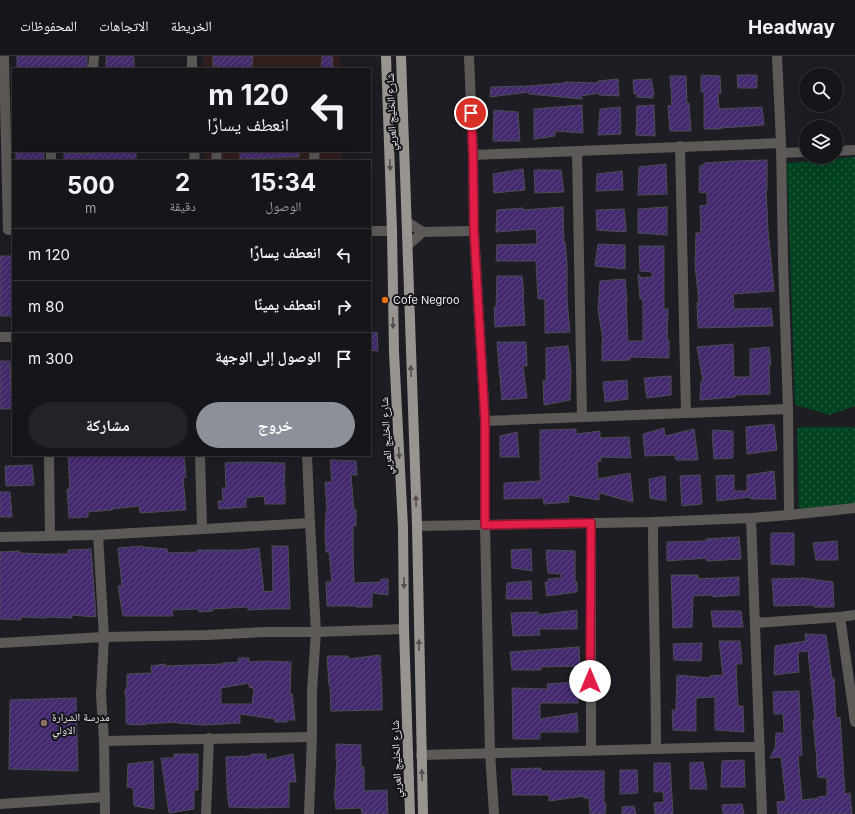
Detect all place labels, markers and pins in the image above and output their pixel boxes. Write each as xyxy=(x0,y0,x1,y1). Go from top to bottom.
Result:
pin xyxy=(454,96,488,130)
place label: Cofe Negroo xyxy=(393,293,460,307)
marker: Cofe Negroo xyxy=(380,295,390,305)
place label: مدرسة الشرارة الاولي xyxy=(52,710,110,739)
marker: مدرسة الشرارة الاولي xyxy=(39,718,49,728)

